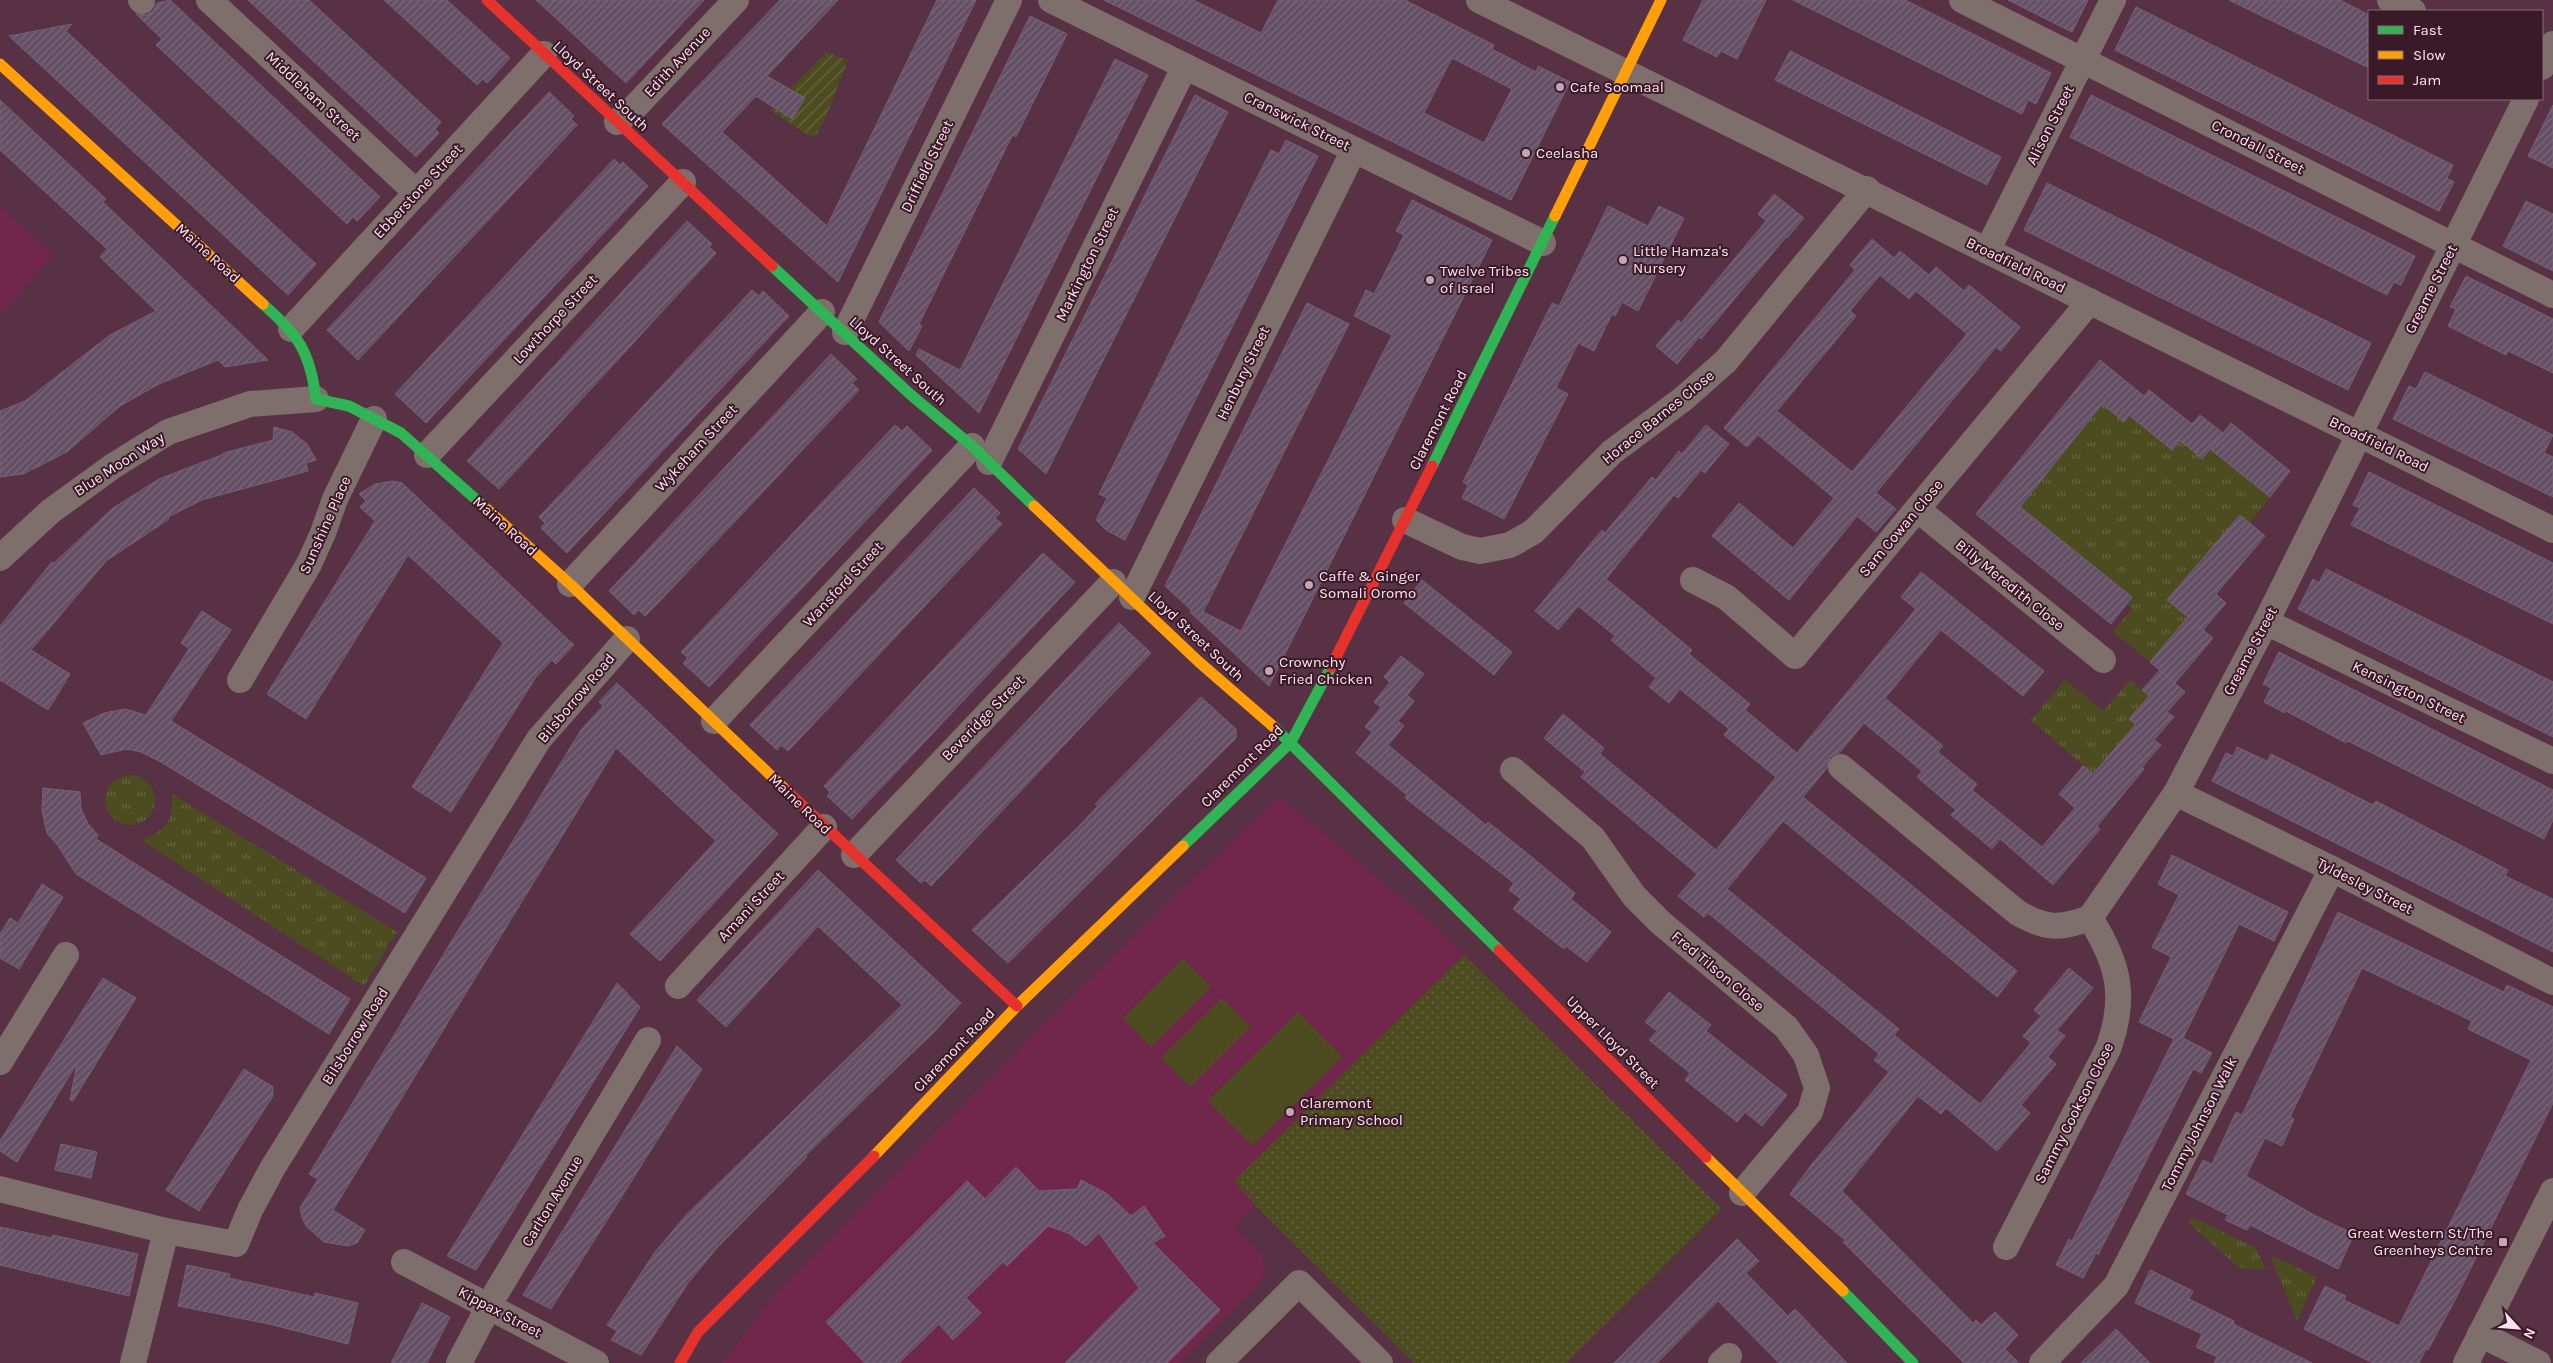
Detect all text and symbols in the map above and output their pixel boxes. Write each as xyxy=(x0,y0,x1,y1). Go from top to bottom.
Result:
legend xyxy=(2368,10,2543,100)
text: Fast xyxy=(2413,21,2443,39)
street label: Edith Avenue xyxy=(640,23,714,101)
street label: Lloyd Street South xyxy=(549,37,653,135)
text: Slow xyxy=(2413,46,2445,64)
street label: Middleham Street xyxy=(262,47,364,145)
text: Jam xyxy=(2413,71,2441,89)
place label: Cafe Soomaal xyxy=(1570,78,1664,96)
marker: Cafe Soomaal xyxy=(1554,81,1566,93)
street label: Alison Street xyxy=(2022,82,2078,168)
street label: Cranswick Street xyxy=(1241,87,1353,155)
street label: Crondall Street xyxy=(2208,116,2308,178)
street label: Driffield Street xyxy=(897,117,957,215)
street label: Ebberstone Street xyxy=(370,140,467,242)
place label: Ceelasha xyxy=(1536,144,1598,162)
marker: Ceelasha xyxy=(1520,147,1532,159)
street label: Markington Street xyxy=(1052,204,1123,324)
street label: Maine Road xyxy=(172,219,244,287)
street label: Broadfield Road xyxy=(1963,233,2069,297)
street label: Greame Street xyxy=(2401,241,2461,337)
place label: Little Hamza's Nursery xyxy=(1633,242,1729,277)
marker: Little Hamza's Nursery xyxy=(1617,254,1629,266)
place label: Twelve Tribes of Israel xyxy=(1440,262,1529,297)
street label: Lowthorpe Street xyxy=(509,270,601,367)
marker: Twelve Tribes of Israel xyxy=(1424,274,1436,286)
street label: Lloyd Street South xyxy=(846,313,950,409)
street label: Henbury Street xyxy=(1213,323,1274,423)
street label: Horace Barnes Close xyxy=(1598,366,1718,468)
street label: Claremont Road xyxy=(1405,367,1471,473)
street label: Wykeham Street xyxy=(651,400,741,495)
street label: Broadfield Road xyxy=(2326,412,2432,476)
street label: Blue Moon Way xyxy=(71,428,167,500)
street label: Sunshine Place xyxy=(295,473,355,577)
street label: Sam Cowan Close xyxy=(1855,476,1947,580)
street label: Maine Road xyxy=(469,492,541,560)
street label: Billy Meredith Close xyxy=(1952,536,2068,634)
street label: Wansford Street xyxy=(799,537,887,630)
place label: Caffe & Ginger Somali Oromo xyxy=(1319,567,1421,602)
marker: Caffe & Ginger Somali Oromo xyxy=(1303,579,1315,591)
street label: Lloyd Street South xyxy=(1144,587,1248,685)
street label: Greame Street xyxy=(2219,603,2281,698)
street label: Bilsborrow Road xyxy=(533,650,619,746)
place label: Crownchy Fried Chicken xyxy=(1279,653,1373,688)
street label: Kensington Street xyxy=(2350,657,2469,727)
marker: Crownchy Fried Chicken xyxy=(1263,665,1275,677)
street label: Beveridge Street xyxy=(938,671,1029,765)
street label: Claremont Road xyxy=(1197,721,1287,811)
street label: Maine Road xyxy=(765,770,835,838)
street label: Tyldesley Street xyxy=(2314,854,2416,918)
street label: Amani Street xyxy=(714,867,788,945)
street label: Fred Tilson Close xyxy=(1668,927,1768,1015)
street label: Bilsborrow Road xyxy=(318,984,392,1088)
street label: Upper Lloyd Street xyxy=(1563,992,1663,1092)
street label: Claremont Road xyxy=(909,1004,999,1096)
street label: Sammy Cookson Close xyxy=(2031,1039,2117,1187)
street label: Tommy Johnson Walk xyxy=(2157,1054,2241,1194)
place label: Claremont Primary School xyxy=(1300,1094,1403,1129)
marker: Claremont Primary School xyxy=(1284,1106,1296,1118)
street label: Carlton Avenue xyxy=(518,1152,586,1250)
place label: Great Western St/The Greenheys Centre xyxy=(2347,1224,2493,1259)
marker: Great Western St/The Greenheys Centre xyxy=(2497,1236,2509,1248)
street label: Kippax Street xyxy=(455,1283,545,1342)
north arrow xyxy=(2493,1303,2543,1353)
text: N xyxy=(2519,1325,2539,1342)

